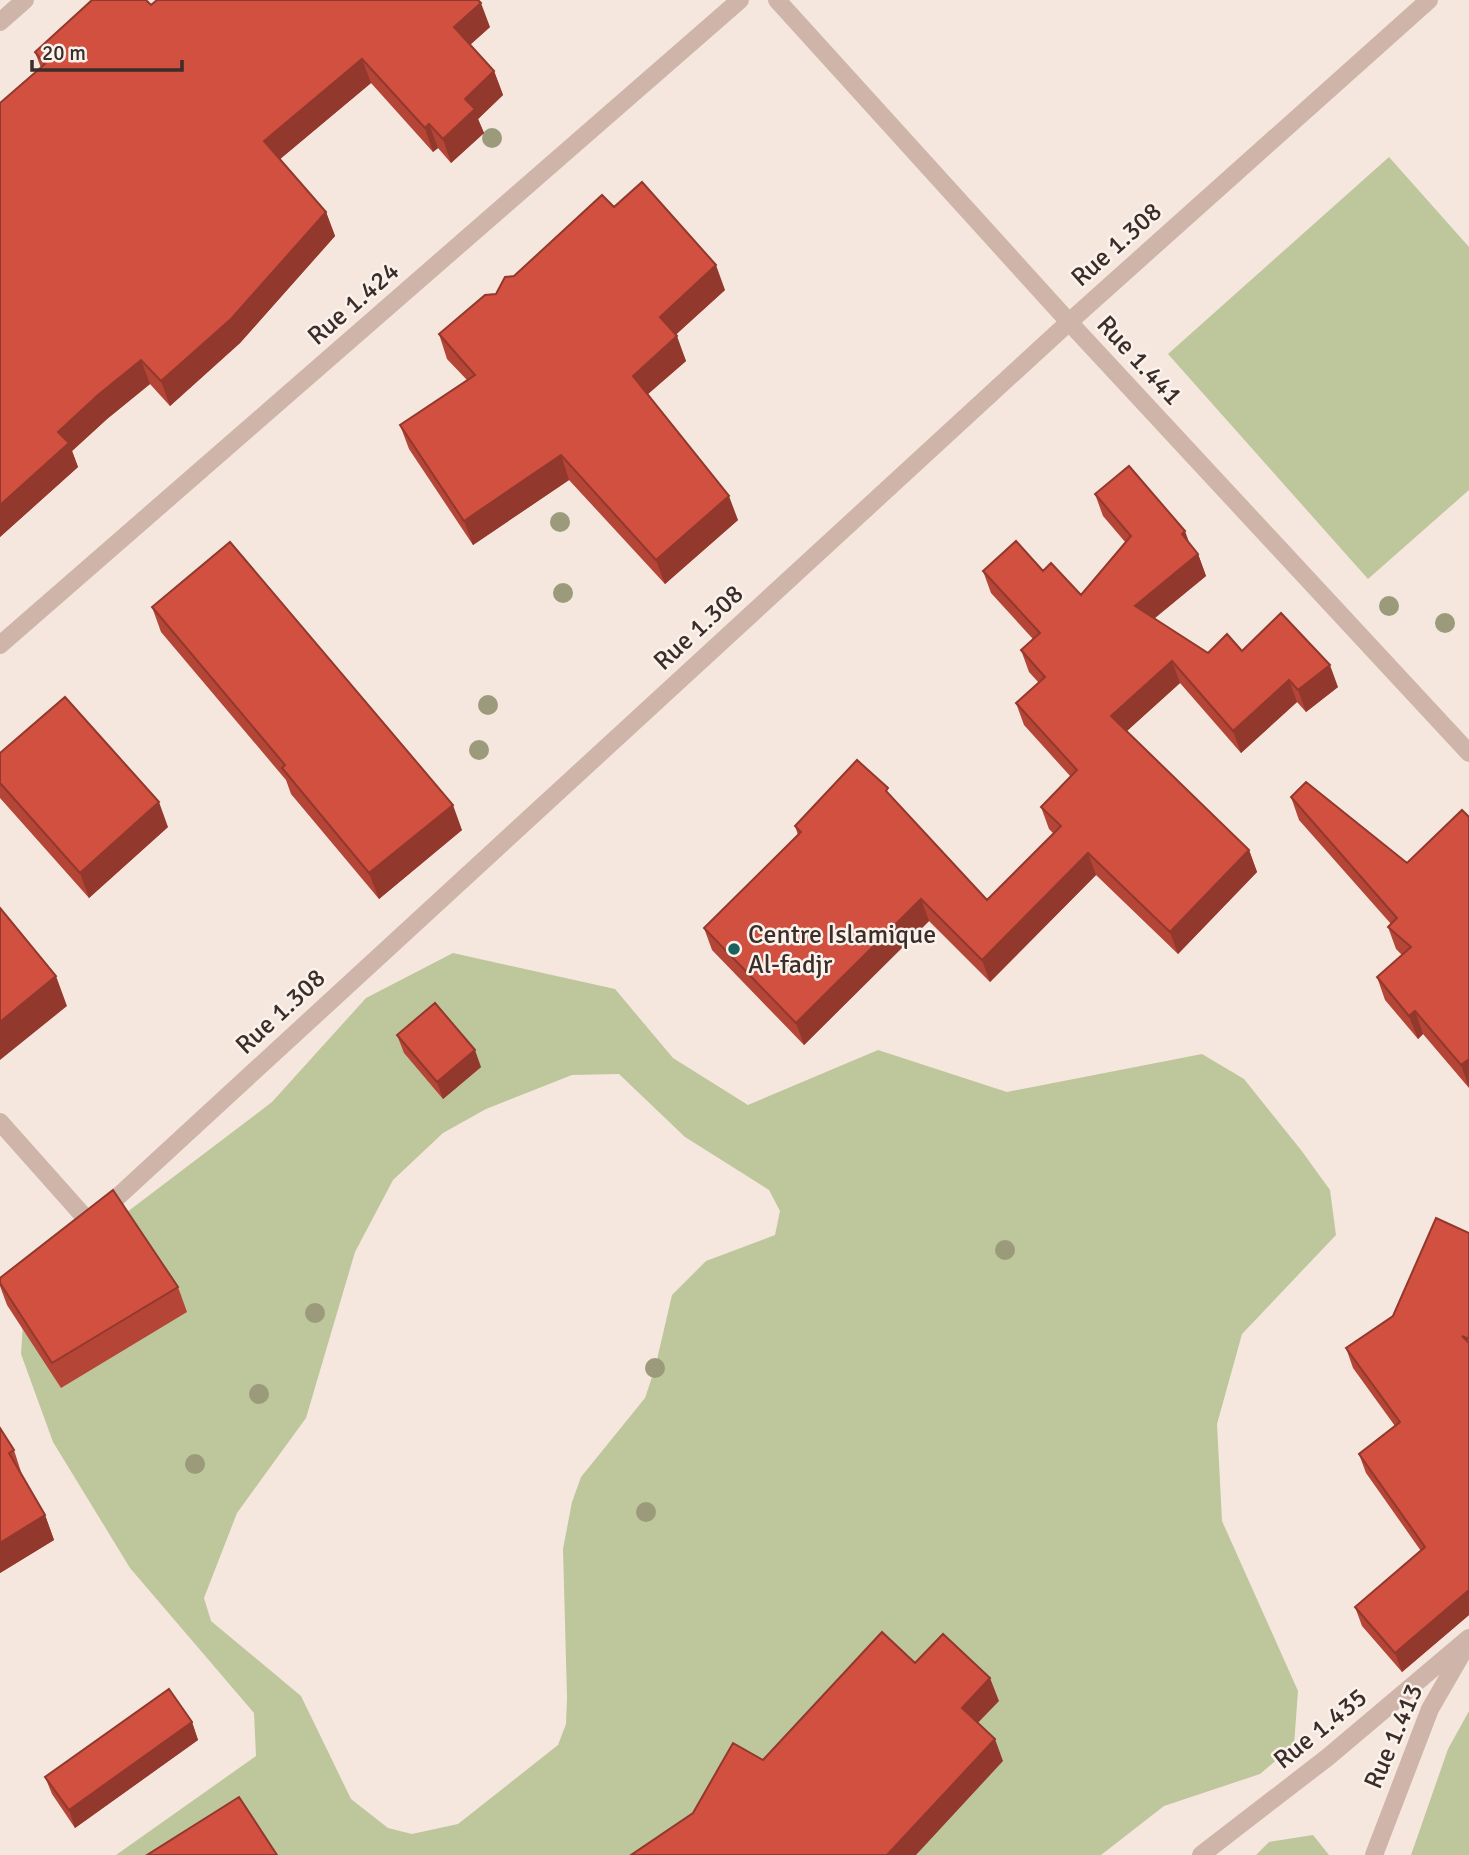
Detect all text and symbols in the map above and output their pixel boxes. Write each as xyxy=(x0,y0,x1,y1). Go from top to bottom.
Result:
scale bar xyxy=(32,28,182,72)
text: 20 m xyxy=(42,40,86,66)
street label: Rue 1.308 xyxy=(1065,196,1169,294)
street label: Rue 1.424 xyxy=(301,255,406,352)
street label: Rue 1.441 xyxy=(1090,309,1189,412)
street label: Rue 1.308 xyxy=(647,578,750,677)
place label: Centre Islamique Al-fadjr xyxy=(748,919,936,981)
marker: Centre Islamique Al-fadjr xyxy=(726,941,742,957)
street label: Rue 1.308 xyxy=(229,962,332,1061)
street label: Rue 1.413 xyxy=(1358,1679,1430,1794)
street label: Rue 1.435 xyxy=(1267,1681,1374,1776)

